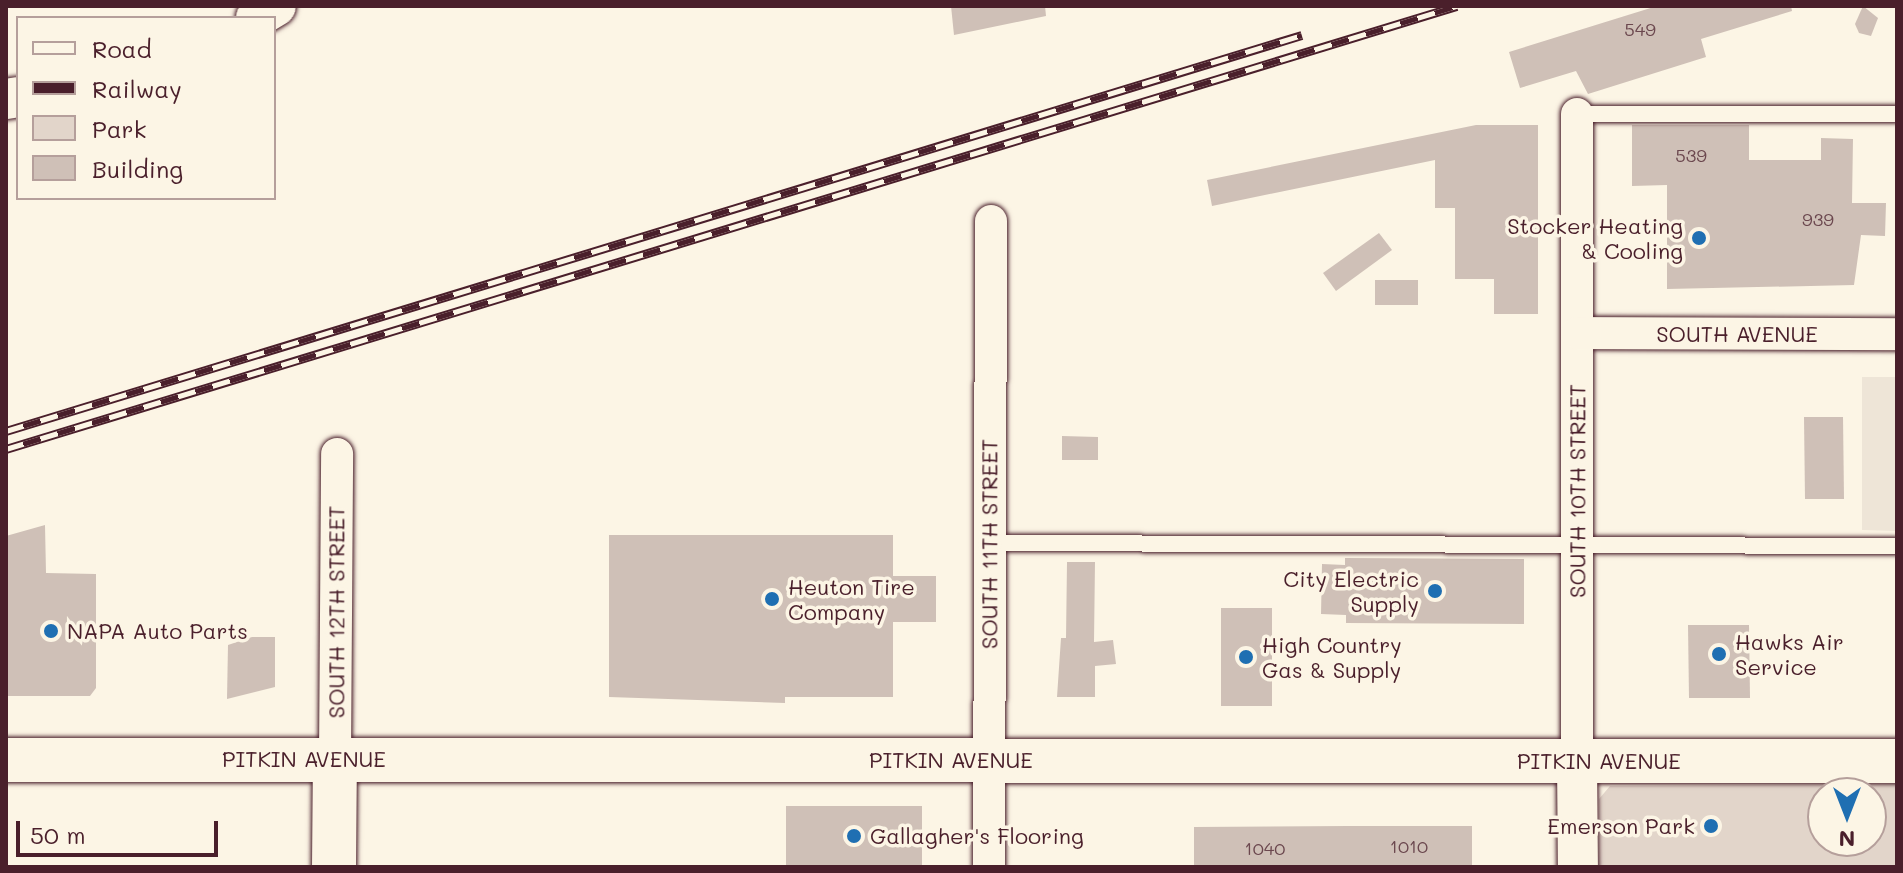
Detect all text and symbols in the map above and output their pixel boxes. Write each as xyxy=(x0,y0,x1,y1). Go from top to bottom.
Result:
legend xyxy=(16,16,276,200)
house number: 549 xyxy=(1624,18,1656,40)
text: Road xyxy=(92,33,152,64)
text: Railway xyxy=(92,73,182,104)
text: Park xyxy=(92,113,146,144)
house number: 539 xyxy=(1675,144,1707,166)
text: Building xyxy=(92,153,183,184)
house number: 939 xyxy=(1802,208,1834,230)
place label: Stocker Heating & Cooling xyxy=(1507,212,1683,264)
marker: Stocker Heating & Cooling xyxy=(1690,229,1708,247)
street label: SOUTH AVENUE xyxy=(1656,321,1818,347)
street label: SOUTH 10TH STREET xyxy=(1564,384,1590,598)
street label: SOUTH 11TH STREET xyxy=(976,439,1002,649)
street label: SOUTH 12TH STREET xyxy=(323,506,349,718)
place label: City Electric Supply xyxy=(1283,565,1419,616)
place label: Heuton Tire Company xyxy=(788,573,915,624)
marker: City Electric Supply xyxy=(1426,582,1444,600)
marker: Heuton Tire Company xyxy=(763,590,781,608)
place label: NAPA Auto Parts xyxy=(67,618,248,644)
marker: NAPA Auto Parts xyxy=(42,622,60,640)
place label: Hawks Air Service xyxy=(1735,628,1844,680)
place label: High Country Gas & Supply xyxy=(1262,631,1402,682)
marker: Hawks Air Service xyxy=(1710,645,1728,663)
marker: High Country Gas & Supply xyxy=(1237,648,1255,666)
street label: PITKIN AVENUE xyxy=(222,746,386,772)
street label: PITKIN AVENUE xyxy=(869,747,1033,773)
street label: PITKIN AVENUE xyxy=(1517,748,1681,774)
north arrow xyxy=(1807,777,1887,857)
scale bar xyxy=(20,805,222,855)
place label: Emerson Park xyxy=(1547,813,1695,839)
marker: Emerson Park xyxy=(1702,817,1720,835)
text: 50 m xyxy=(30,819,86,850)
place label: Gallagher's Flooring xyxy=(870,823,1084,849)
text: N xyxy=(1839,825,1855,854)
marker: Gallagher's Flooring xyxy=(845,827,863,845)
house number: 1010 xyxy=(1390,835,1428,857)
house number: 1040 xyxy=(1245,837,1285,859)

